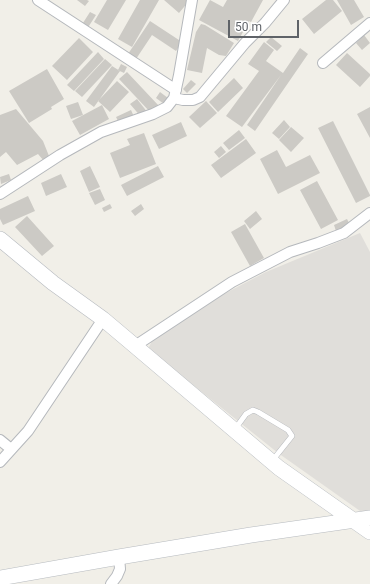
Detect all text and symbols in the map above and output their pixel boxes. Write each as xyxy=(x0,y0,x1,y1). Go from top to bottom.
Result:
scale bar xyxy=(230,12,301,38)
text: 50 m xyxy=(235,20,262,34)

